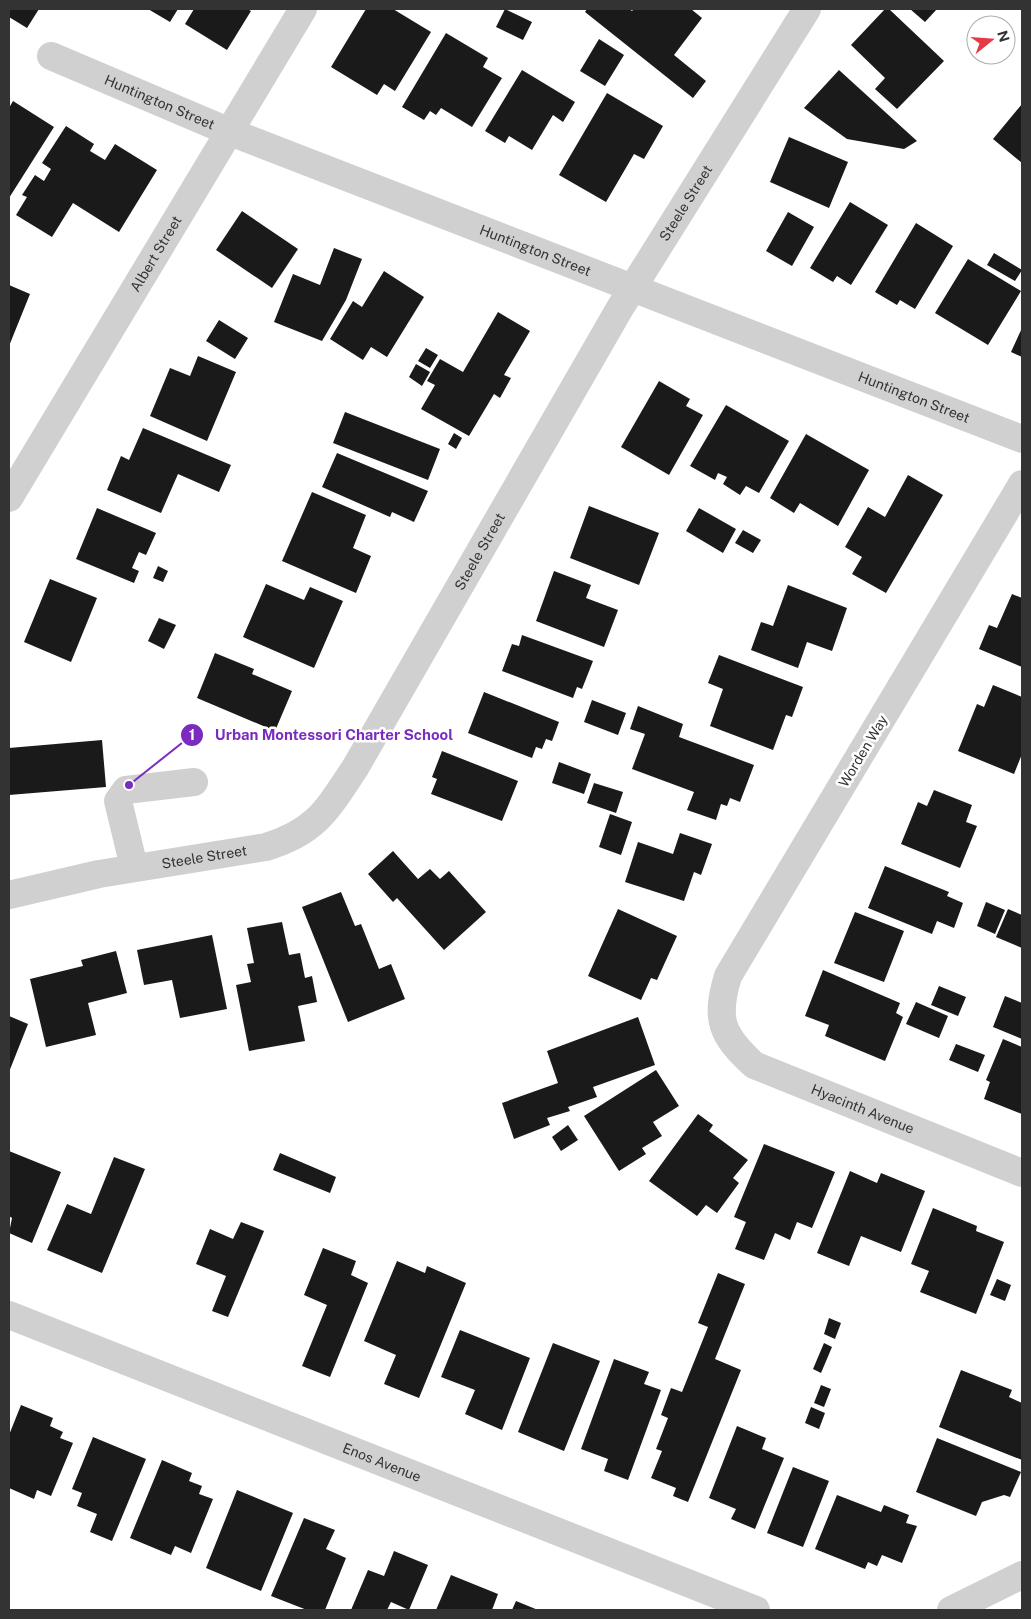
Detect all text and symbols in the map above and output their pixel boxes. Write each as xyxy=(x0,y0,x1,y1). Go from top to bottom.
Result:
north arrow xyxy=(966,15,1016,65)
text: N xyxy=(994,29,1013,44)
street label: Huntington Street xyxy=(102,72,217,133)
street label: Steele Street xyxy=(656,162,715,244)
street label: Albert Street xyxy=(127,213,185,295)
street label: Huntington Street xyxy=(477,222,593,279)
street label: Huntington Street xyxy=(856,368,972,426)
street label: Steele Street xyxy=(451,510,508,593)
street label: Worden Way xyxy=(835,712,891,790)
callout: Urban Montessori Charter School xyxy=(180,720,463,750)
text: 1 xyxy=(189,726,195,743)
text: Urban Montessori Charter School xyxy=(215,726,453,743)
street label: Steele Street xyxy=(160,842,248,872)
street label: Hyacinth Avenue xyxy=(809,1081,917,1137)
street label: Enos Avenue xyxy=(340,1440,424,1485)

